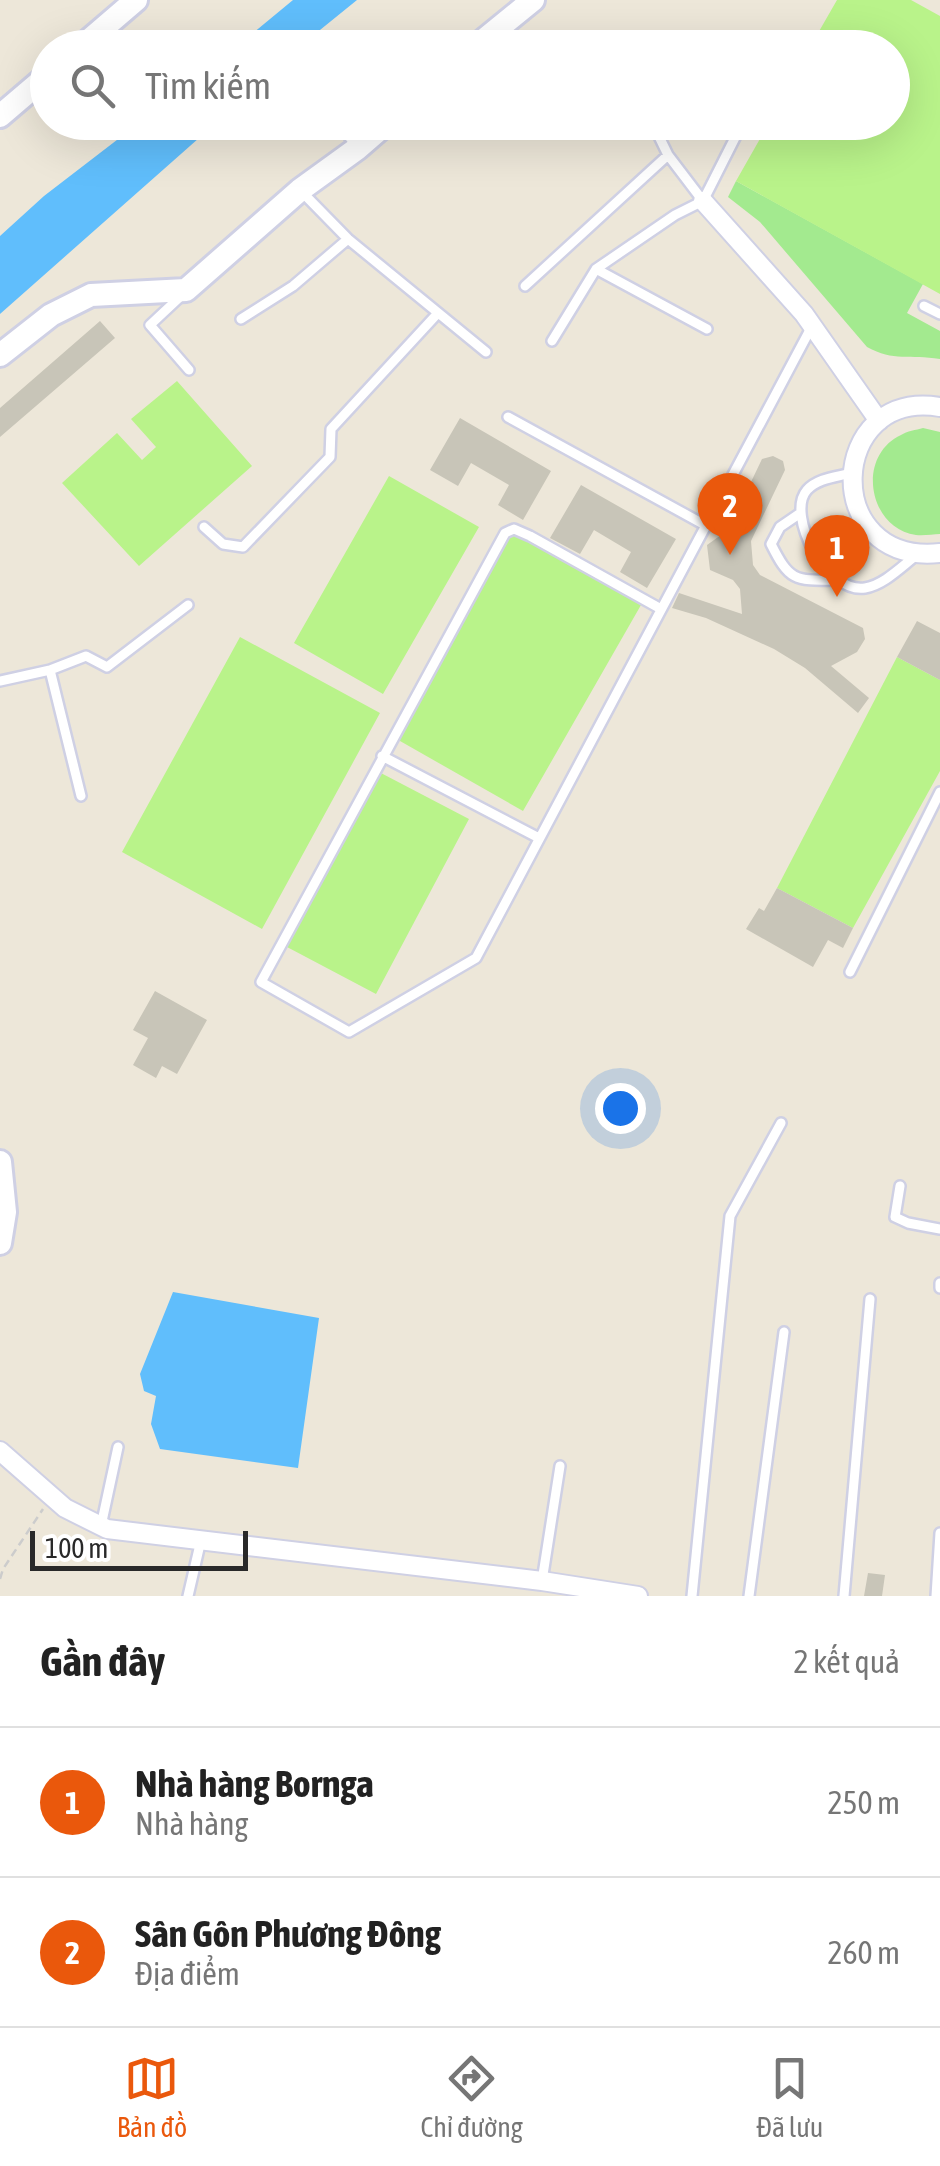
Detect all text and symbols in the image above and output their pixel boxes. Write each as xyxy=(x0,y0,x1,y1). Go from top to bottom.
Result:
search box xyxy=(30,30,910,140)
icon: search xyxy=(65,58,120,113)
text: Tìm kiếm xyxy=(145,64,271,107)
pin: 2 xyxy=(698,472,762,555)
pin: 1 xyxy=(804,514,870,597)
your location xyxy=(595,1083,646,1134)
scale bar xyxy=(30,1526,248,1570)
text: 100 m xyxy=(45,1532,108,1564)
text: Gần đây xyxy=(40,1637,165,1685)
text: 2 kết quả xyxy=(794,1643,900,1680)
text: Nhà hàng Bornga xyxy=(135,1762,374,1805)
text: 1 xyxy=(65,1784,80,1821)
text: 250 m xyxy=(827,1784,900,1821)
text: Nhà hàng xyxy=(135,1805,248,1842)
text: Sân Gôn Phương Đông xyxy=(135,1912,441,1955)
text: 2 xyxy=(65,1934,80,1971)
text: 260 m xyxy=(827,1934,900,1971)
text: Địa điểm xyxy=(135,1955,240,1992)
tab: Bản đồ xyxy=(117,2051,187,2143)
tab: Chỉ đường xyxy=(421,2051,523,2143)
tab: Đã lưu xyxy=(756,2051,823,2143)

